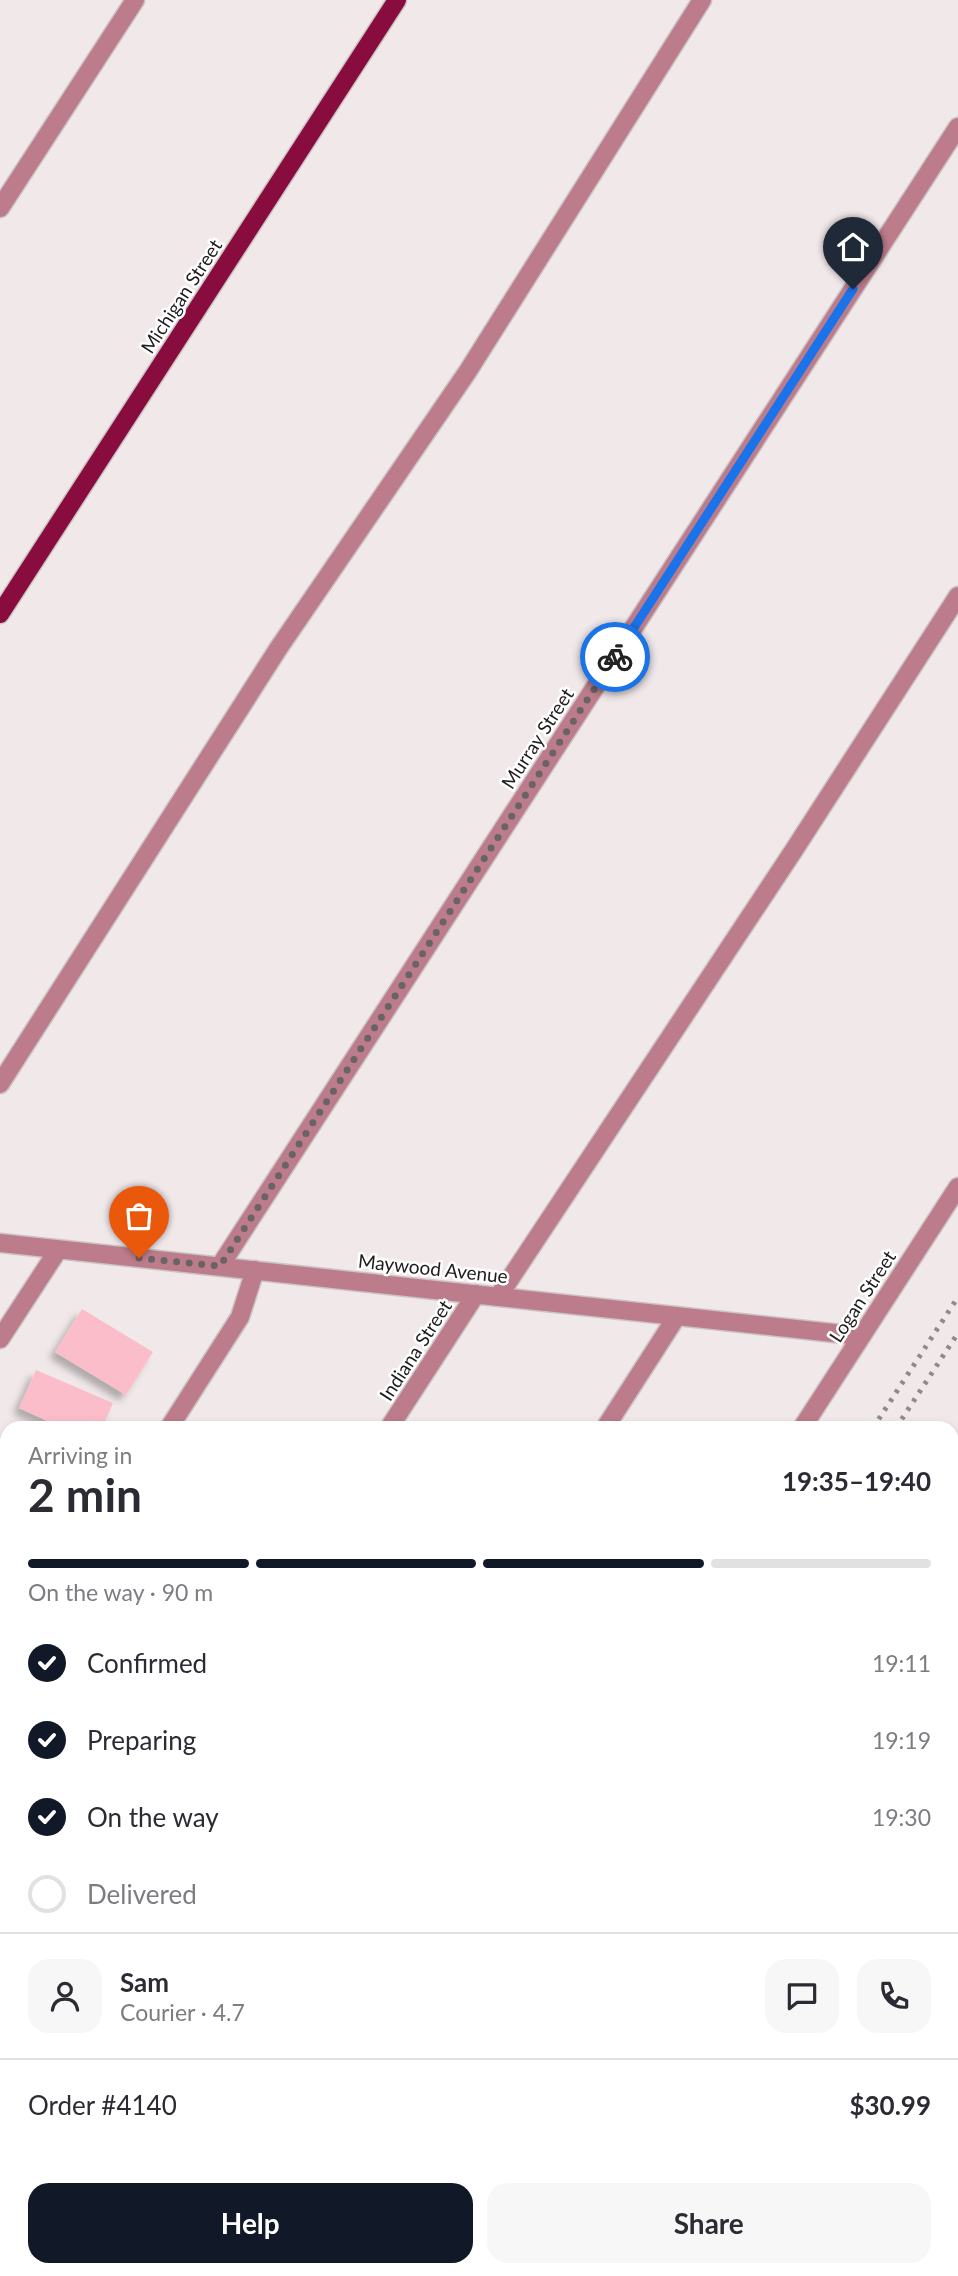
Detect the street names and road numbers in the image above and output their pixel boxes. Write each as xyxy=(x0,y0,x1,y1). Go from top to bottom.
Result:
street label: Michigan Street xyxy=(136,235,226,357)
street label: Murray Street xyxy=(496,683,578,793)
street label: Logan Street xyxy=(824,1246,900,1346)
street label: Maywood Avenue xyxy=(357,1249,509,1287)
street label: Indiana Street xyxy=(374,1295,456,1405)

